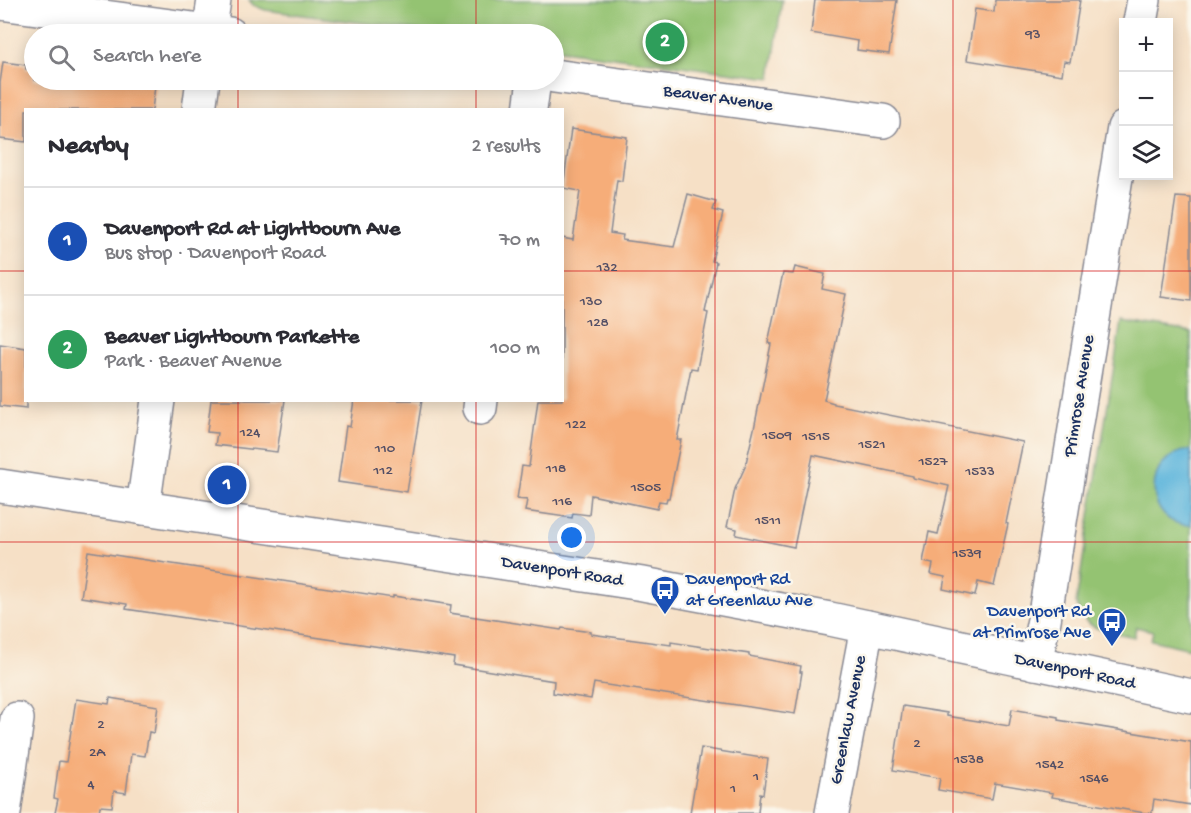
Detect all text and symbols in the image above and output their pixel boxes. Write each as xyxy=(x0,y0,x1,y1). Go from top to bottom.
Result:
map controls xyxy=(1119,18,1173,180)
button: + xyxy=(1119,18,1173,72)
pin: 2 xyxy=(646,20,684,64)
search box xyxy=(24,24,564,90)
house number: 93 xyxy=(1024,26,1041,44)
icon: search xyxy=(45,41,78,74)
text: Search here xyxy=(93,44,201,70)
button: − xyxy=(1119,72,1173,126)
street label: Beaver Avenue xyxy=(661,81,775,117)
button: layers xyxy=(1119,126,1173,180)
text: Nearby xyxy=(48,132,129,163)
text: 2 results xyxy=(471,136,540,159)
text: Davenport Rd at Lightbourn Ave xyxy=(105,217,400,243)
text: 1 xyxy=(63,230,72,253)
text: 70 m xyxy=(499,230,540,253)
text: Bus stop · Davenport Road xyxy=(105,243,325,266)
house number: 132 xyxy=(595,259,618,277)
house number: 130 xyxy=(579,293,603,311)
house number: 128 xyxy=(586,314,609,332)
text: Beaver Lightbourn Parkette xyxy=(105,325,359,351)
street label: Primrose Avenue xyxy=(1060,333,1100,459)
text: 2 xyxy=(63,338,72,361)
text: 100 m xyxy=(490,338,540,361)
text: Park · Beaver Avenue xyxy=(105,351,282,374)
house number: 122 xyxy=(565,416,586,434)
house number: 124 xyxy=(239,424,260,442)
house number: 1509 xyxy=(761,427,792,445)
house number: 1515 xyxy=(801,428,830,446)
house number: 1521 xyxy=(857,436,886,454)
house number: 110 xyxy=(374,440,396,458)
house number: 1527 xyxy=(917,453,949,471)
house number: 118 xyxy=(545,460,566,478)
pin: 1 xyxy=(208,462,246,508)
house number: 112 xyxy=(372,462,393,480)
house number: 1533 xyxy=(964,463,995,481)
house number: 1505 xyxy=(630,479,661,497)
house number: 116 xyxy=(551,493,572,511)
house number: 1511 xyxy=(754,512,781,530)
your location xyxy=(557,523,586,552)
house number: 1539 xyxy=(951,545,982,563)
street label: Davenport Road xyxy=(499,552,626,592)
place label: Davenport Rd at Greenlaw Ave xyxy=(685,570,813,612)
bus stop icon: Davenport Rd at Greenlaw Ave xyxy=(649,574,681,616)
place label: Davenport Rd at Primrose Ave xyxy=(973,602,1092,644)
bus stop icon: Davenport Rd at Primrose Ave xyxy=(1096,606,1128,648)
street label: Davenport Road xyxy=(1012,649,1139,695)
street label: Greenlaw Avenue xyxy=(826,653,872,786)
house number: 2 xyxy=(97,716,105,734)
house number: 2 xyxy=(913,735,921,753)
house number: 2A xyxy=(89,744,106,762)
house number: 1538 xyxy=(953,751,984,769)
house number: 1542 xyxy=(1035,756,1064,774)
house number: 1 xyxy=(752,768,759,786)
house number: 1546 xyxy=(1079,770,1109,788)
house number: 4 xyxy=(87,776,95,794)
house number: 1 xyxy=(729,780,736,798)

